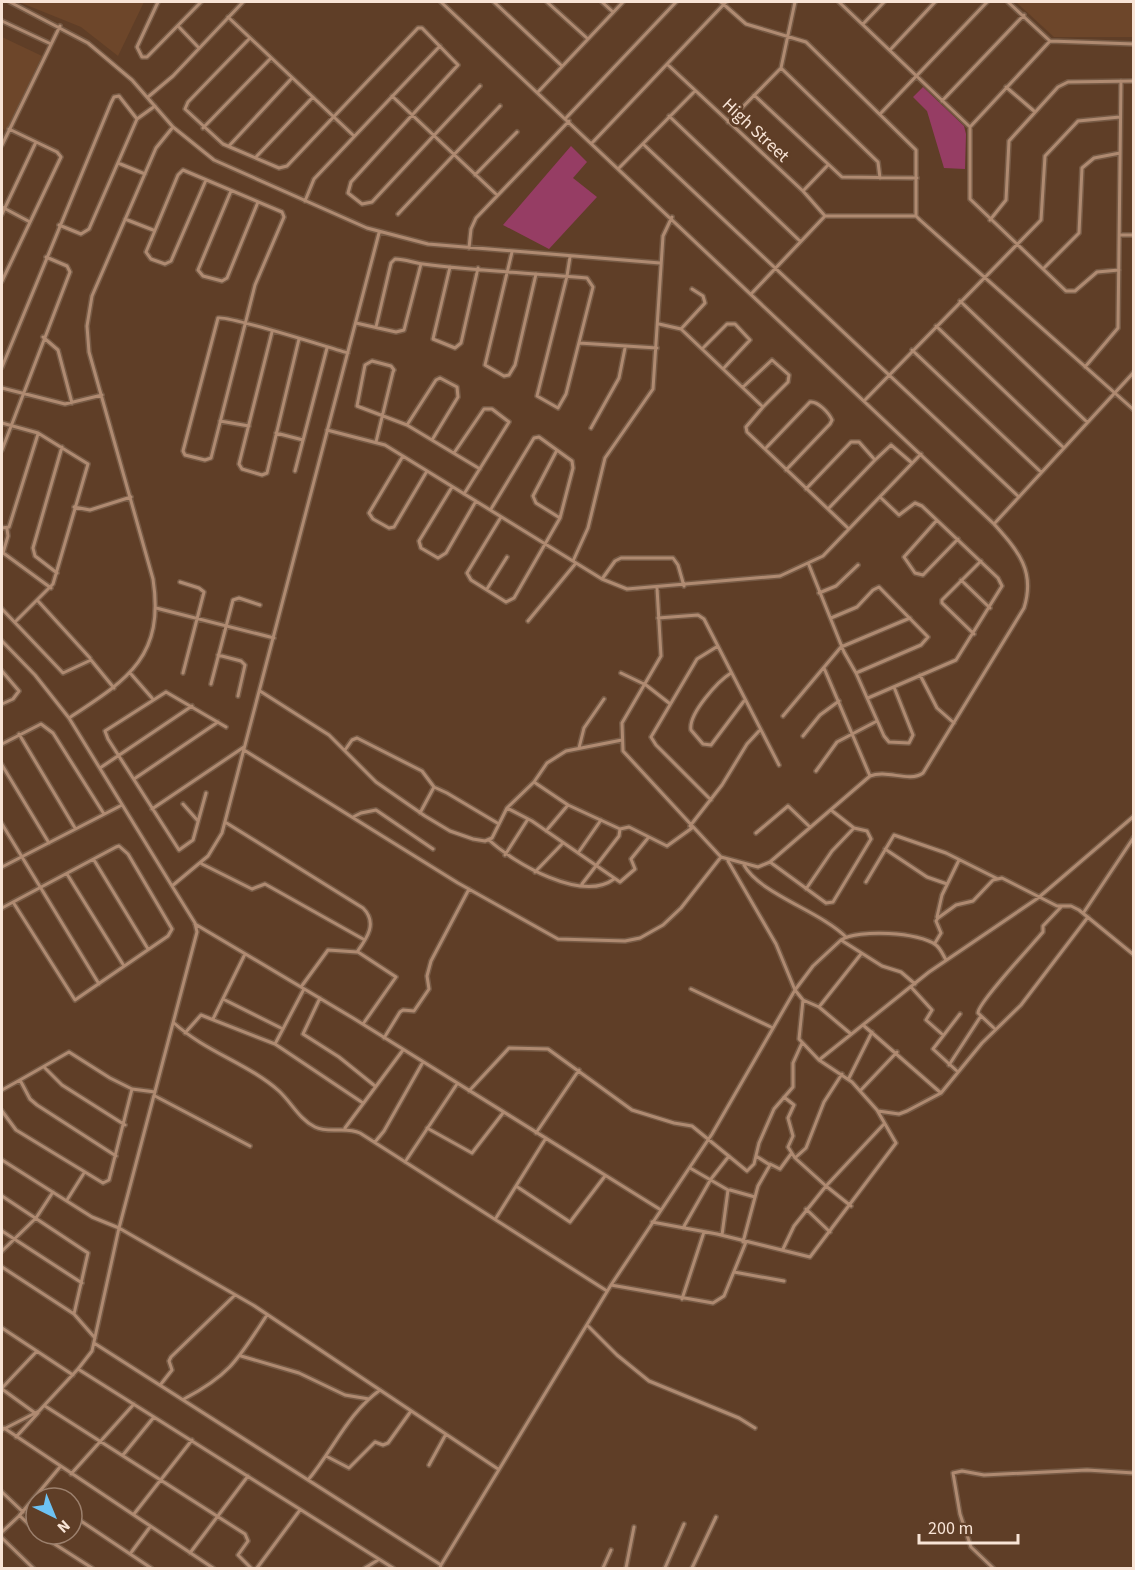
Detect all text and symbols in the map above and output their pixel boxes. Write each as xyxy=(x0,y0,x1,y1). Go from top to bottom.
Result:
street label: High Street xyxy=(717,93,795,168)
north arrow xyxy=(24,1486,84,1546)
scale bar xyxy=(919,1507,1018,1545)
text: N xyxy=(52,1515,75,1538)
text: 200 m xyxy=(928,1516,973,1541)

